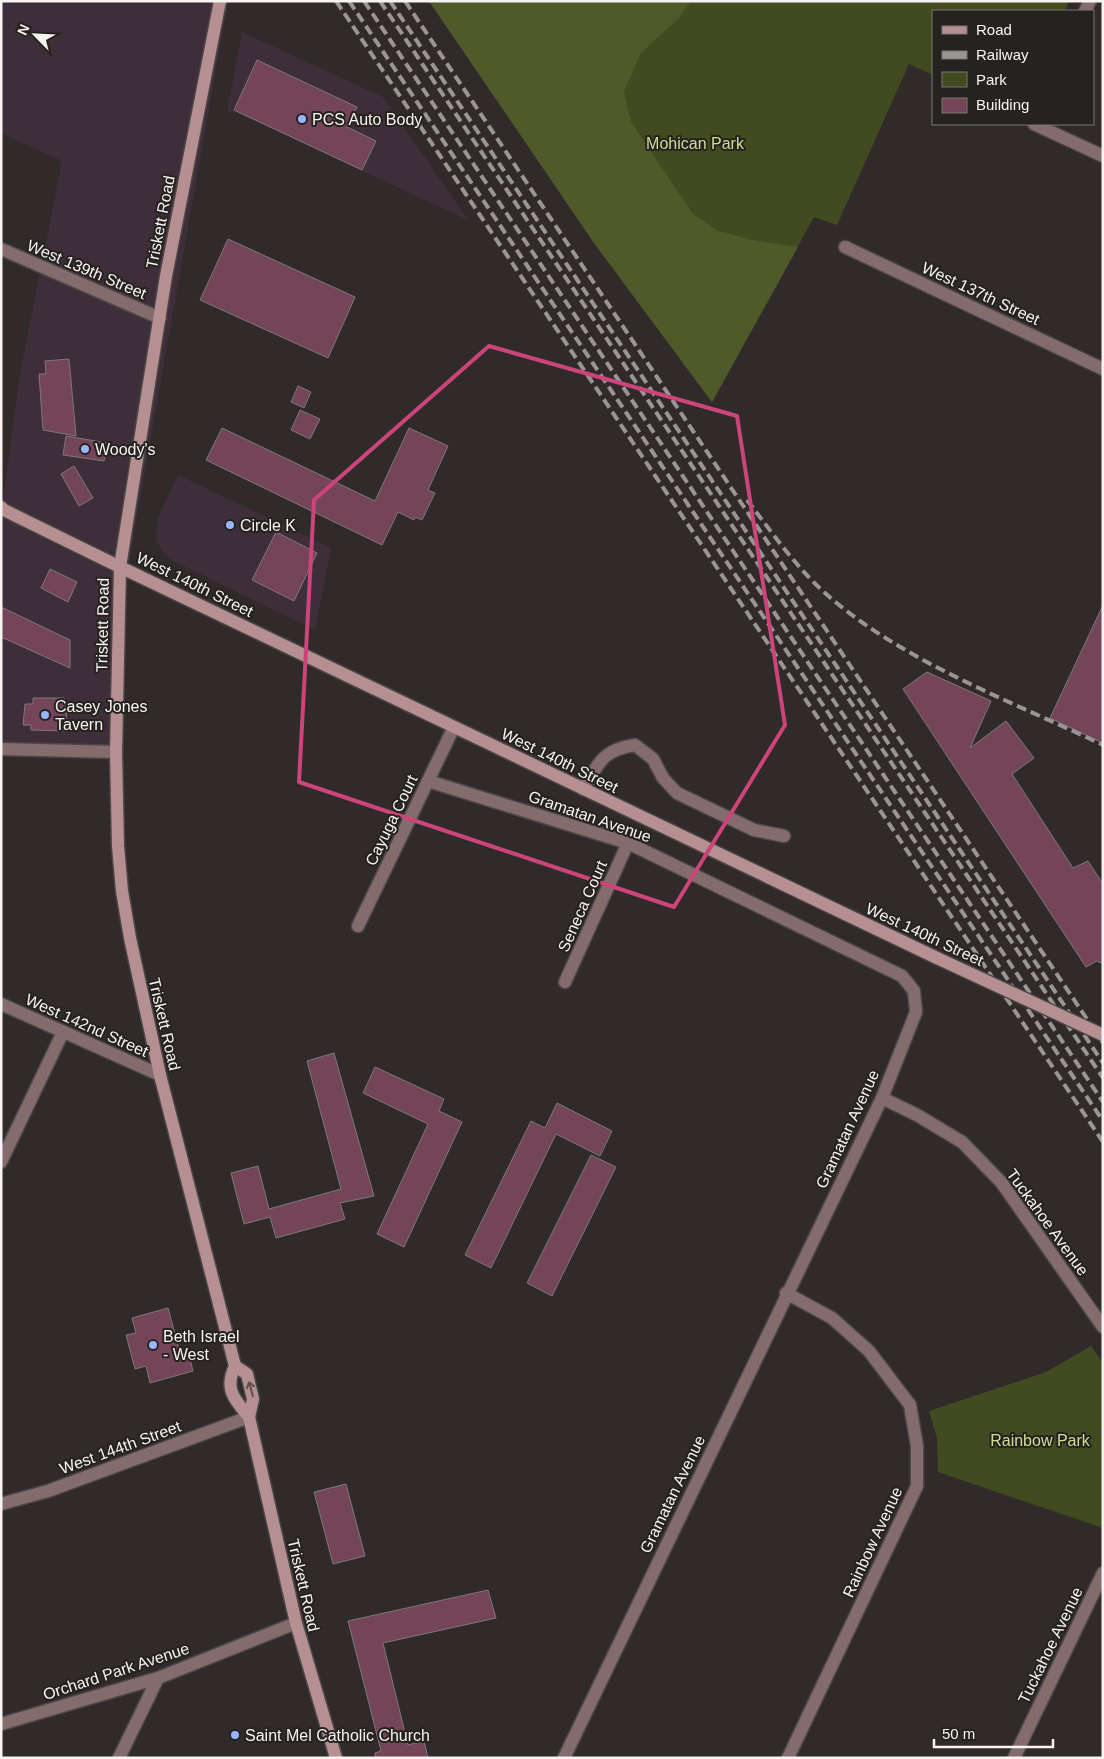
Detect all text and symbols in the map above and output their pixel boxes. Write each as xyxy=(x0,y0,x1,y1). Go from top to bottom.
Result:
north arrow xyxy=(10,10,60,60)
legend xyxy=(932,10,1094,125)
text: Road xyxy=(976,21,1012,38)
text: N xyxy=(14,22,32,38)
text: Railway xyxy=(976,46,1029,63)
text: Park xyxy=(976,71,1007,88)
text: Building xyxy=(976,96,1029,113)
place label: PCS Auto Body xyxy=(312,111,422,128)
marker: PCS Auto Body xyxy=(296,113,308,125)
park label: Mohican Park xyxy=(646,135,745,152)
street label: Triskett Road xyxy=(143,174,178,270)
street label: West 139th Street xyxy=(25,237,149,302)
street label: West 137th Street xyxy=(919,259,1043,328)
place label: Woody's xyxy=(95,441,156,458)
marker: Woody's xyxy=(79,443,91,455)
place label: Circle K xyxy=(240,517,296,534)
marker: Circle K xyxy=(224,519,236,531)
street label: West 140th Street xyxy=(134,549,256,620)
street label: Triskett Road xyxy=(93,578,112,672)
place label: Casey Jones Tavern xyxy=(55,698,148,733)
marker: Casey Jones Tavern xyxy=(39,709,51,721)
street label: West 140th Street xyxy=(499,725,621,796)
street label: Cayuga Court xyxy=(362,772,421,868)
street label: Gramatan Avenue xyxy=(526,787,654,845)
street label: Seneca Court xyxy=(555,858,610,954)
street label: West 140th Street xyxy=(863,900,987,969)
street label: Triskett Road xyxy=(146,976,183,1072)
street label: West 142nd Street xyxy=(23,991,151,1060)
street label: Gramatan Avenue xyxy=(813,1067,882,1191)
street label: Tuckahoe Avenue xyxy=(1003,1166,1092,1279)
place label: Beth Israel - West xyxy=(163,1328,239,1363)
marker: Beth Israel - West xyxy=(147,1339,159,1351)
one-way arrow xyxy=(245,1381,255,1397)
street label: West 144th Street xyxy=(57,1417,184,1477)
park label: Rainbow Park xyxy=(990,1432,1091,1449)
street label: Gramatan Avenue xyxy=(637,1433,708,1556)
street label: Rainbow Avenue xyxy=(839,1484,906,1600)
street label: Triskett Road xyxy=(285,1537,322,1633)
street label: Tuckahoe Avenue xyxy=(1015,1584,1086,1706)
street label: Orchard Park Avenue xyxy=(41,1640,191,1703)
scale bar xyxy=(934,1716,1053,1748)
text: 50 m xyxy=(942,1725,975,1742)
place label: Saint Mel Catholic Church xyxy=(245,1727,430,1744)
marker: Saint Mel Catholic Church xyxy=(229,1729,241,1741)

